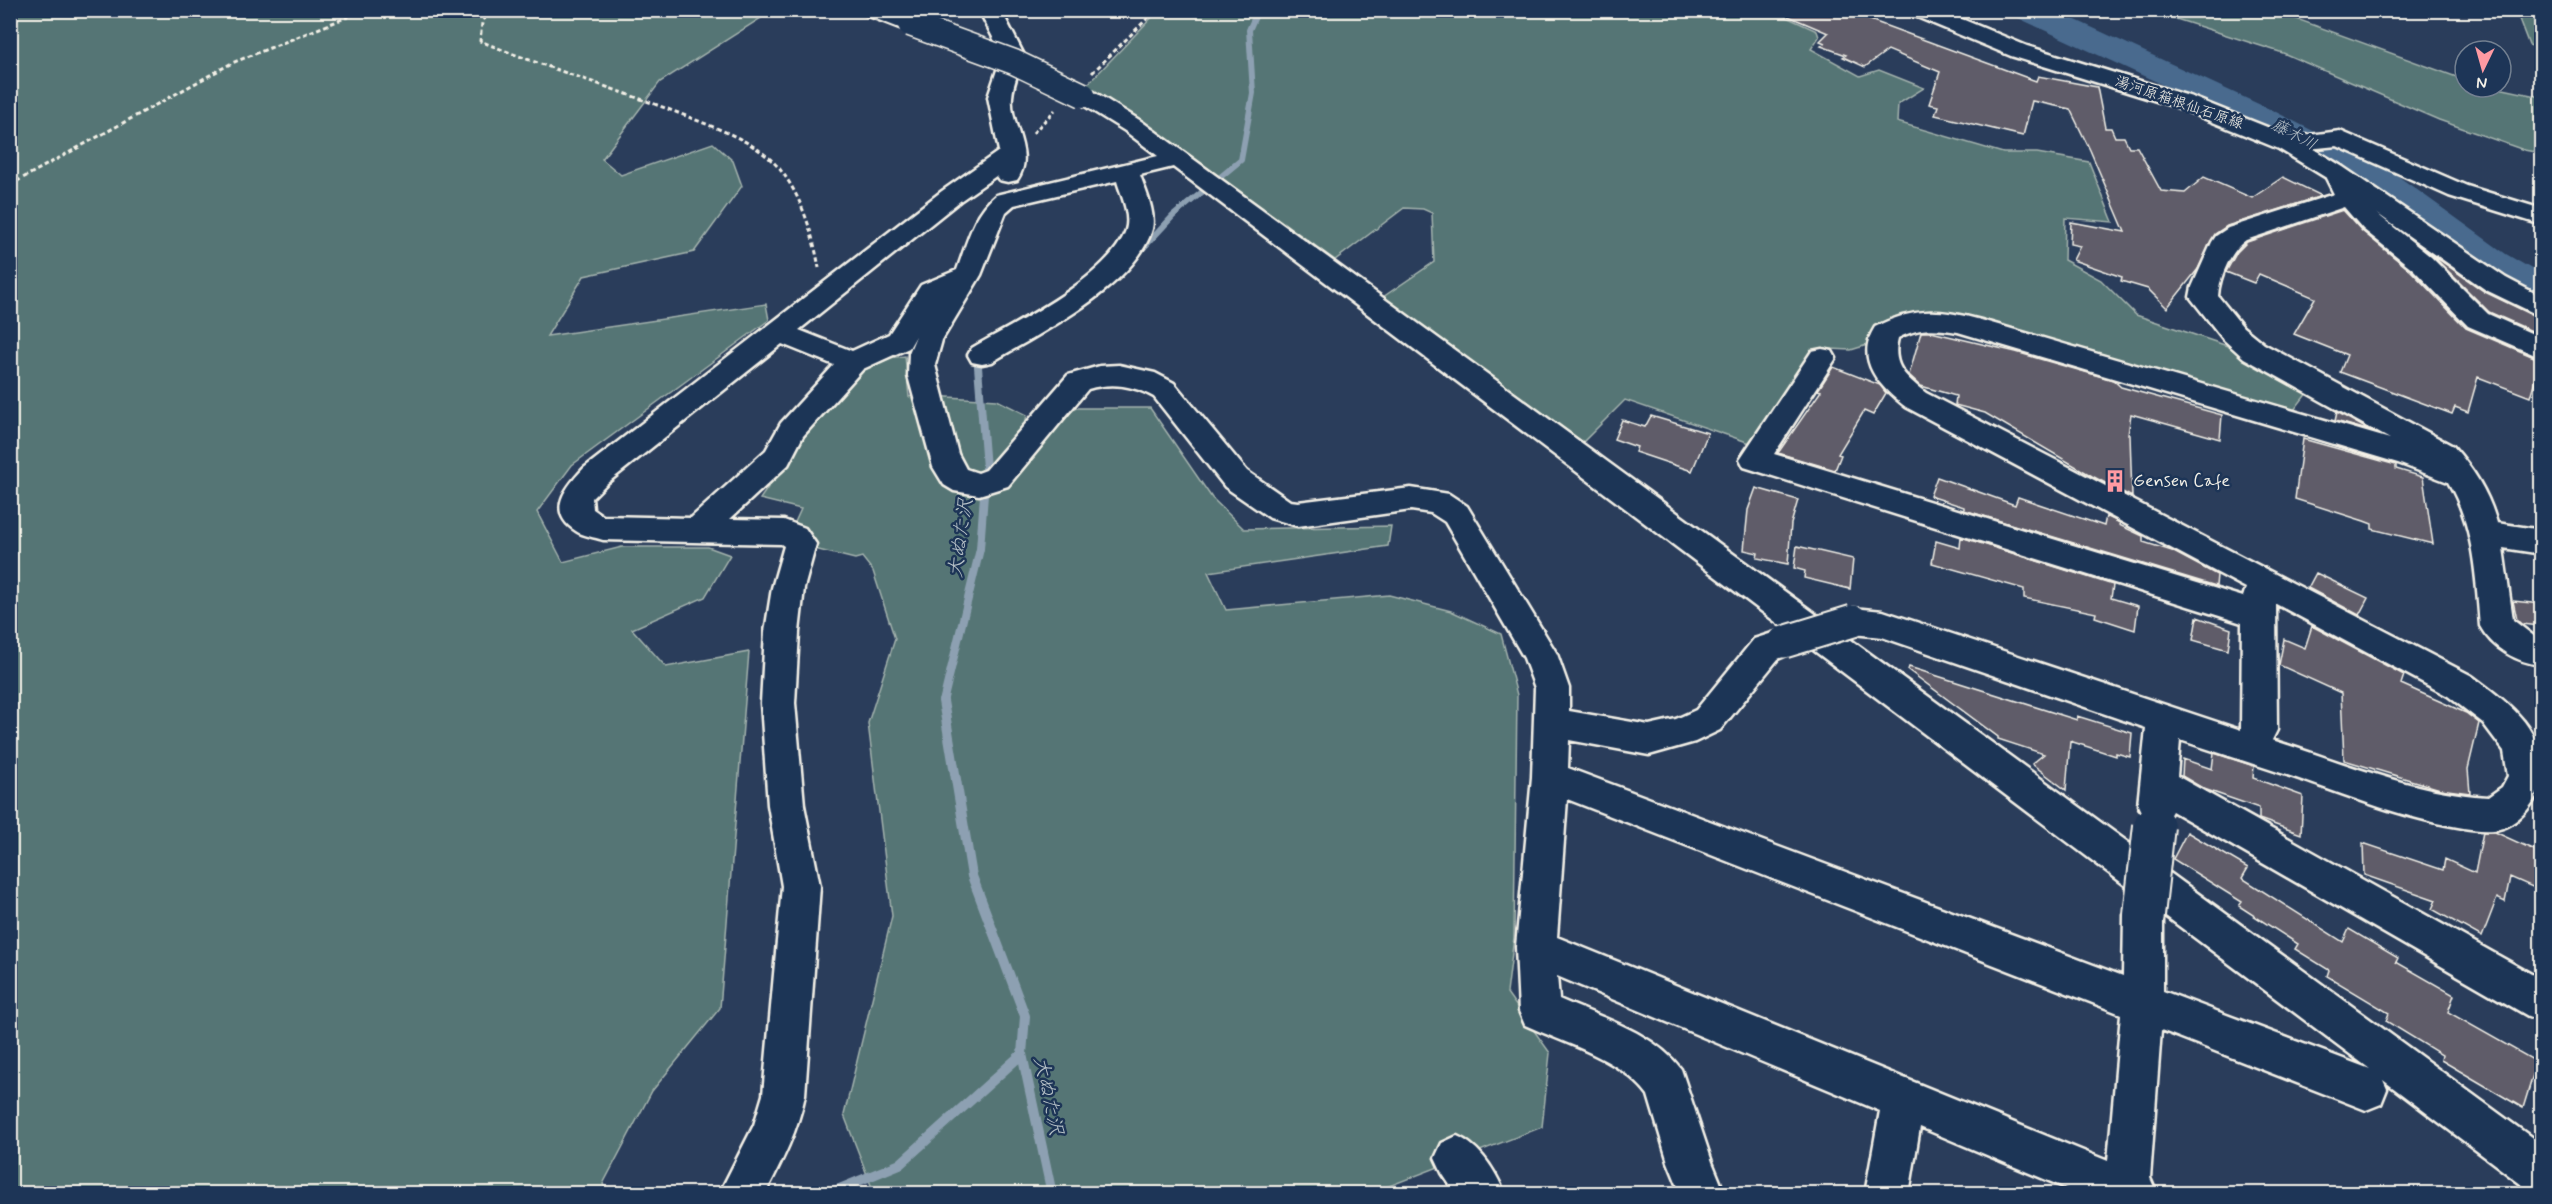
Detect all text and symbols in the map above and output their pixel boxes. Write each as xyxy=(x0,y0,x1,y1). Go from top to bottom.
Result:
north arrow xyxy=(2453,39,2513,99)
street label: 湯河原箱根仙石原線 xyxy=(2112,72,2246,134)
text: N xyxy=(2476,72,2488,93)
water label: 藤木川 xyxy=(2268,114,2320,156)
building icon: Gensen Cafe xyxy=(2102,468,2128,494)
place label: Gensen Cafe xyxy=(2133,469,2230,493)
water label: 大ぬた沢 xyxy=(942,496,980,579)
water label: 大ぬた沢 xyxy=(1026,1054,1070,1139)

